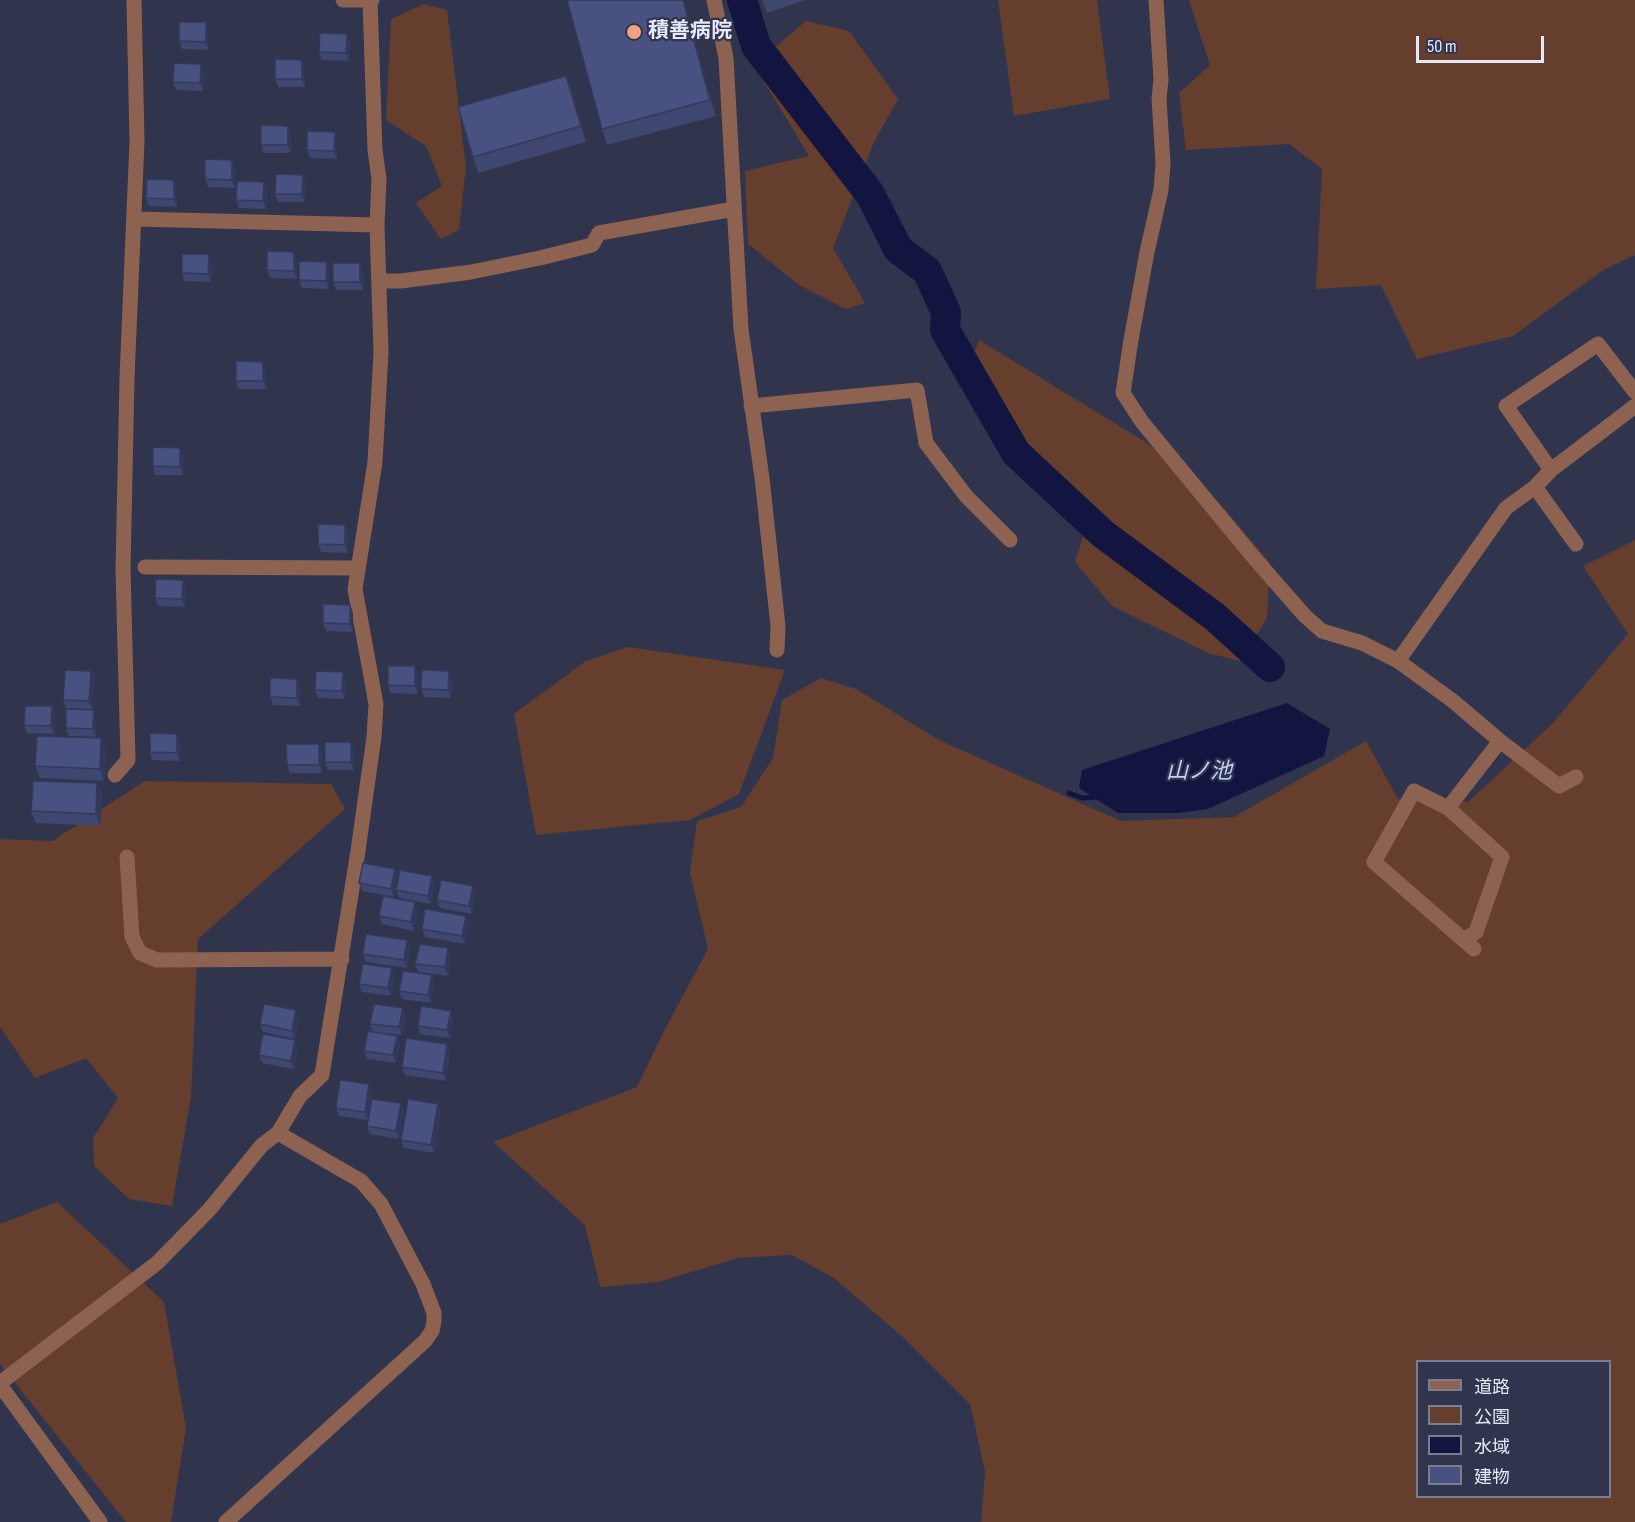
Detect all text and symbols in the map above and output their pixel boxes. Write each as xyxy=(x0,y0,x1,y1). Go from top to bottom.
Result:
place label: 積善病院 xyxy=(648,19,732,45)
marker: 積善病院 xyxy=(625,23,643,41)
scale bar xyxy=(1419,24,1546,62)
text: 50 m xyxy=(1427,36,1457,57)
water label: 山ノ池 xyxy=(1166,759,1232,785)
legend xyxy=(1416,1360,1611,1498)
text: 道路 xyxy=(1474,1377,1510,1398)
text: 公園 xyxy=(1474,1407,1510,1428)
text: 水域 xyxy=(1474,1437,1510,1458)
text: 建物 xyxy=(1474,1467,1510,1488)

